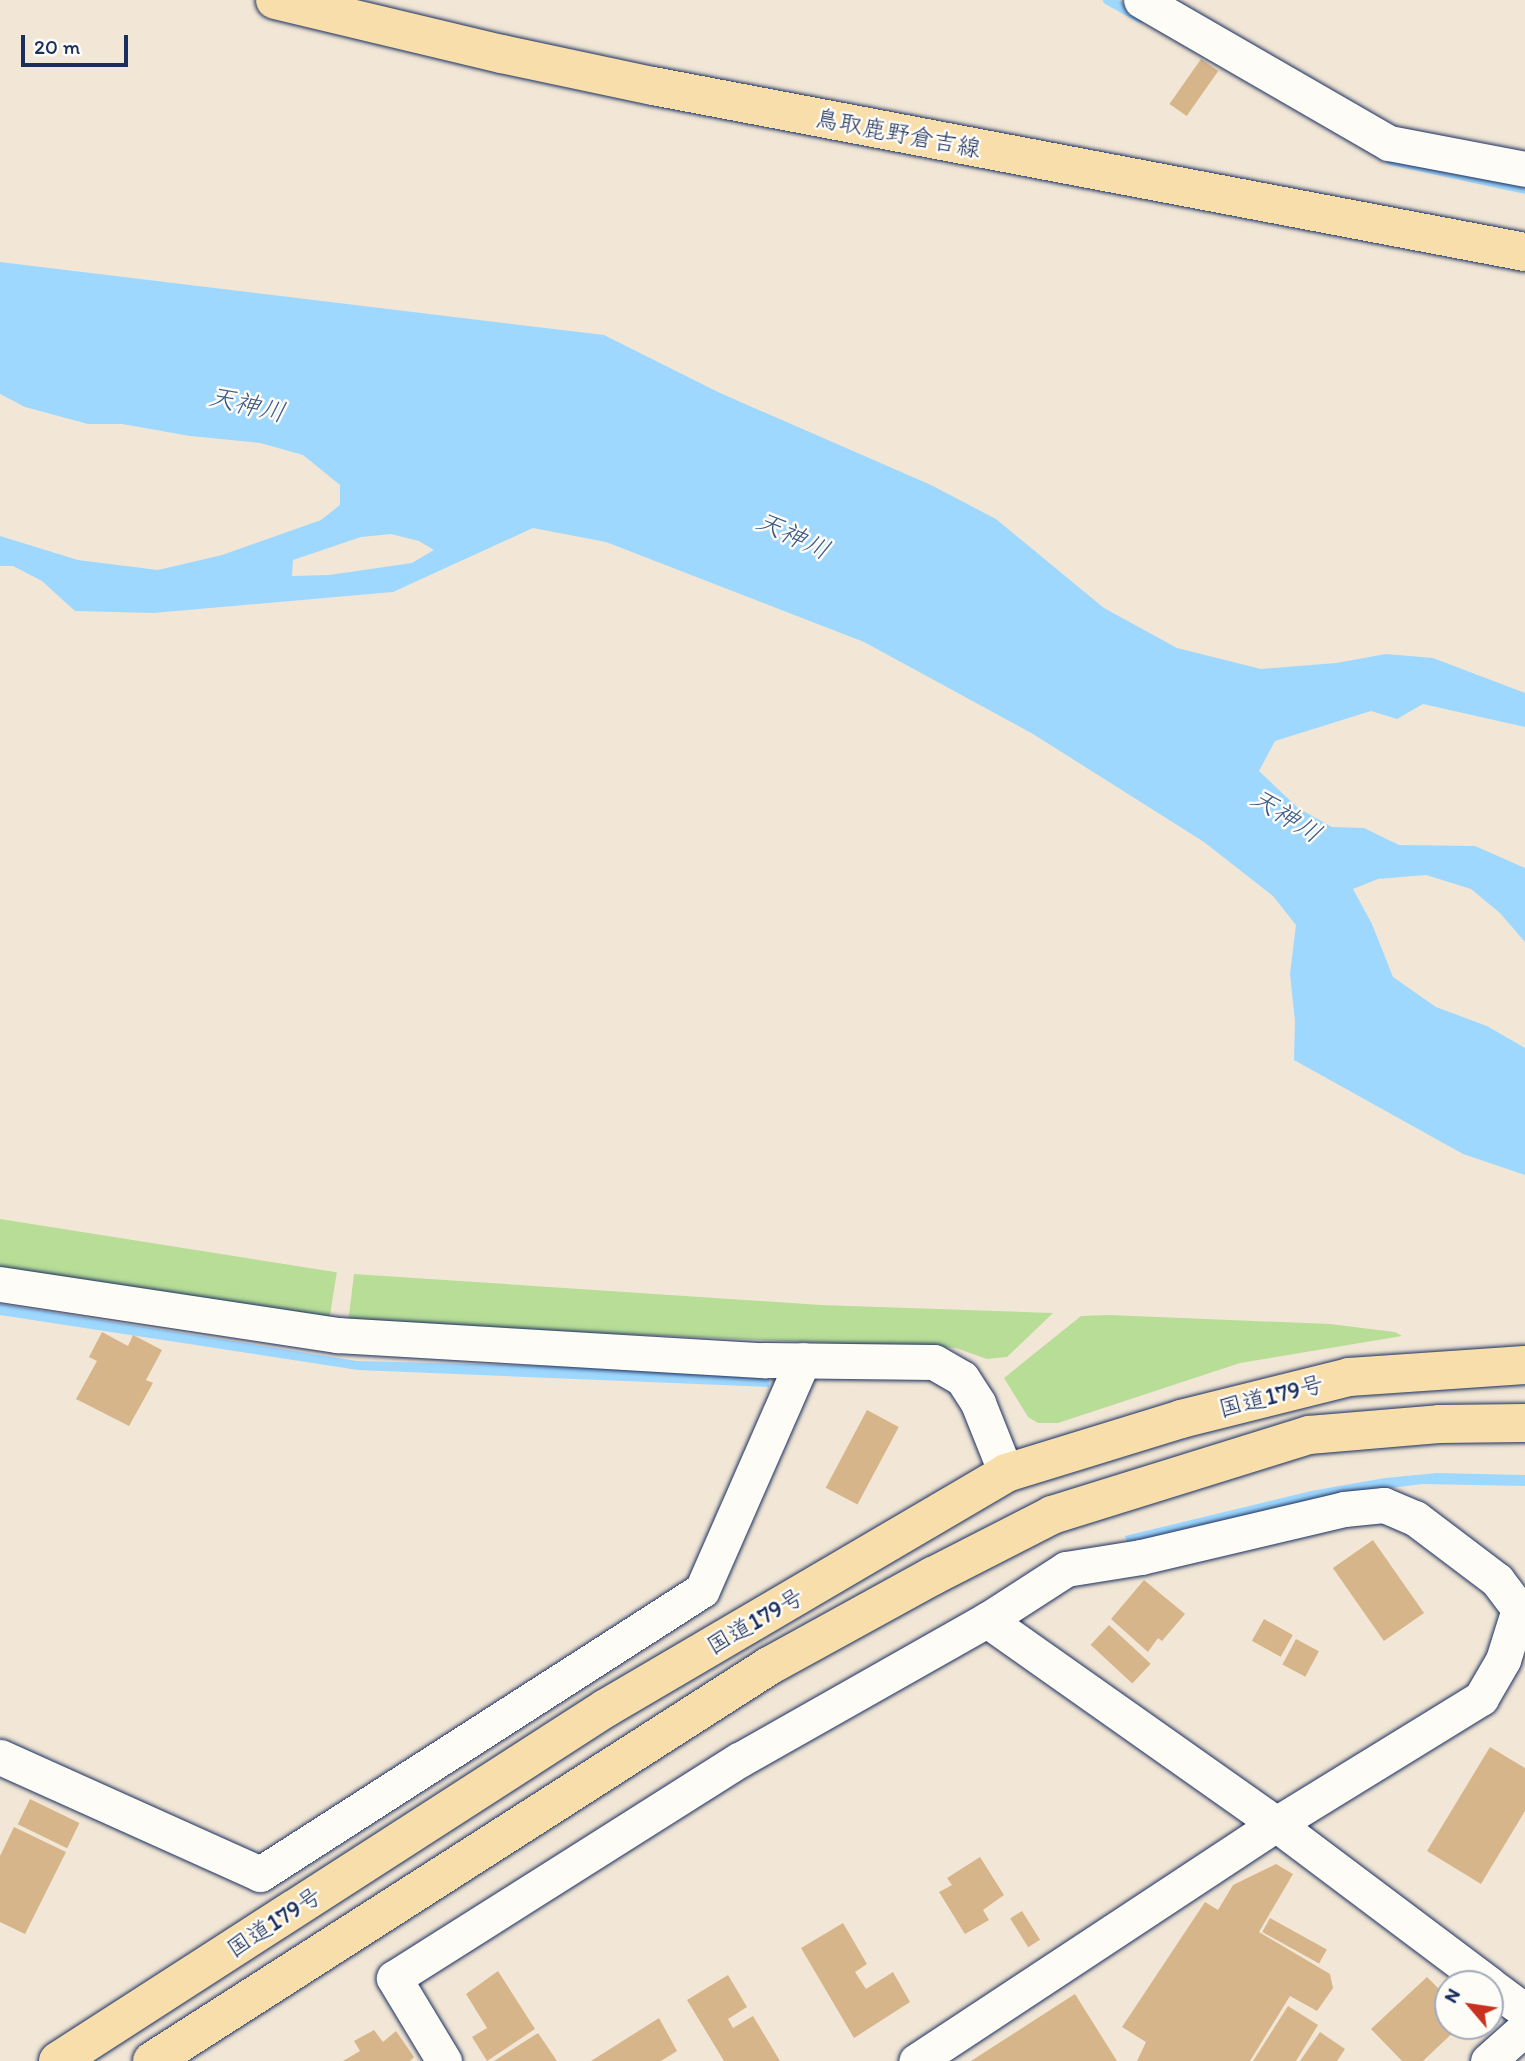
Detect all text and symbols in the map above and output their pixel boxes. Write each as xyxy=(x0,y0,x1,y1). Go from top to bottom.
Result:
scale bar xyxy=(24,21,131,65)
text: 20 m xyxy=(34,34,80,59)
street label: 鳥取鹿野倉吉線 xyxy=(813,103,983,163)
water label: 天神川 xyxy=(205,381,289,429)
water label: 天神川 xyxy=(751,505,835,567)
water label: 天神川 xyxy=(1245,782,1327,850)
street label: 国道179号 xyxy=(1215,1369,1327,1423)
street label: 国道179号 xyxy=(701,1582,809,1660)
street label: 国道179号 xyxy=(221,1881,327,1963)
north arrow xyxy=(1434,1970,1504,2040)
text: N xyxy=(1439,1984,1465,2007)

